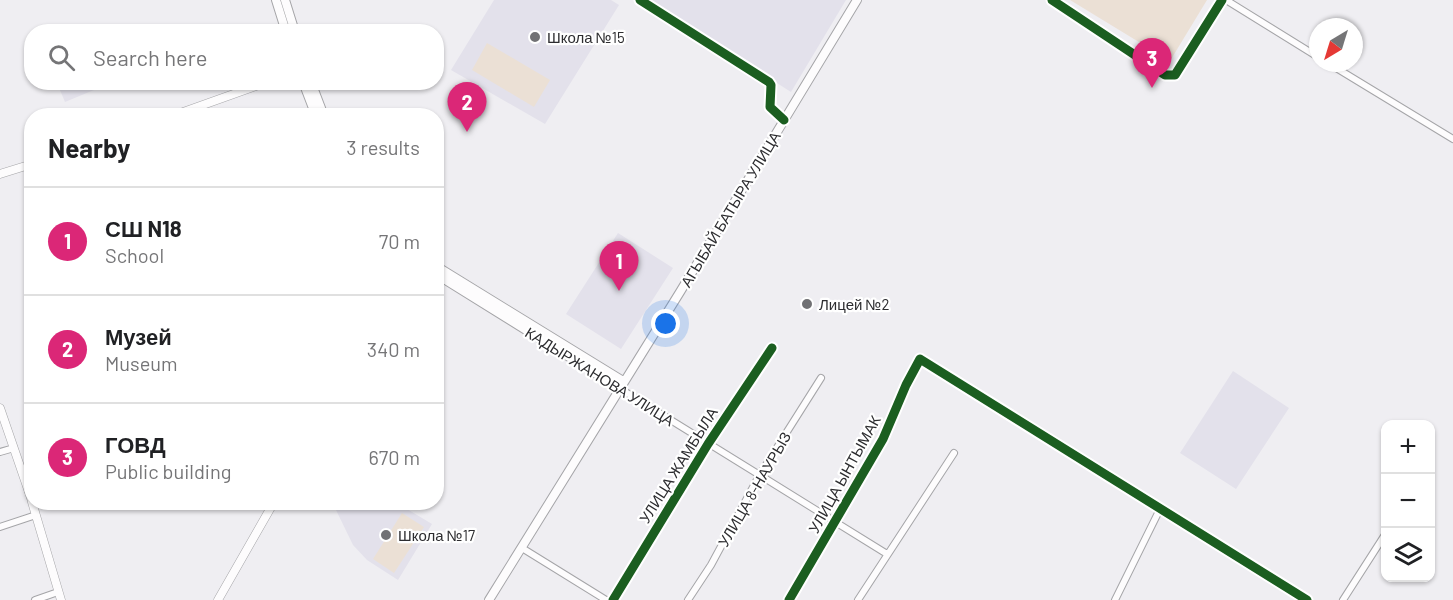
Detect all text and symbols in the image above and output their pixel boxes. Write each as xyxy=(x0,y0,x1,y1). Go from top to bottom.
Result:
north arrow xyxy=(1309,18,1363,72)
search box xyxy=(24,24,444,90)
place label: Школа №15 xyxy=(547,28,625,46)
marker: Школа №15 xyxy=(528,30,542,44)
pin: 3 xyxy=(1132,38,1172,88)
icon: search xyxy=(45,41,78,74)
text: Search here xyxy=(93,44,207,70)
pin: 2 xyxy=(448,82,486,132)
street label: АГЫБАЙ БАТЫРА УЛИЦА xyxy=(676,128,784,290)
text: Nearby xyxy=(48,132,130,163)
text: 3 results xyxy=(346,135,420,159)
text: СШ N18 xyxy=(105,215,182,241)
text: 1 xyxy=(64,229,71,253)
text: 70 m xyxy=(379,229,420,253)
pin: 1 xyxy=(600,242,638,291)
text: School xyxy=(105,243,164,267)
place label: Лицей №2 xyxy=(819,295,890,313)
marker: Лицей №2 xyxy=(800,297,814,311)
your location xyxy=(651,309,680,338)
text: Музей xyxy=(105,323,172,349)
street label: КАДЫРЖАНОВА УЛИЦА xyxy=(522,323,678,429)
text: 2 xyxy=(62,337,73,361)
text: 340 m xyxy=(367,337,420,361)
text: Museum xyxy=(105,351,178,375)
street label: УЛИЦА ЖАМБЫЛА xyxy=(635,404,721,526)
street label: УЛИЦА ЫНТЫМАК xyxy=(804,412,884,536)
map controls xyxy=(1381,420,1435,582)
button: + xyxy=(1381,420,1435,474)
street label: УЛИЦА 8-НАУРЫЗ xyxy=(714,428,794,550)
text: ГОВД xyxy=(105,431,166,457)
text: 3 xyxy=(62,445,73,469)
text: 670 m xyxy=(368,445,420,469)
text: Public building xyxy=(105,459,231,483)
button: − xyxy=(1381,474,1435,528)
place label: Школа №17 xyxy=(398,526,475,544)
marker: Школа №17 xyxy=(379,528,393,542)
button: layers xyxy=(1381,528,1435,582)

